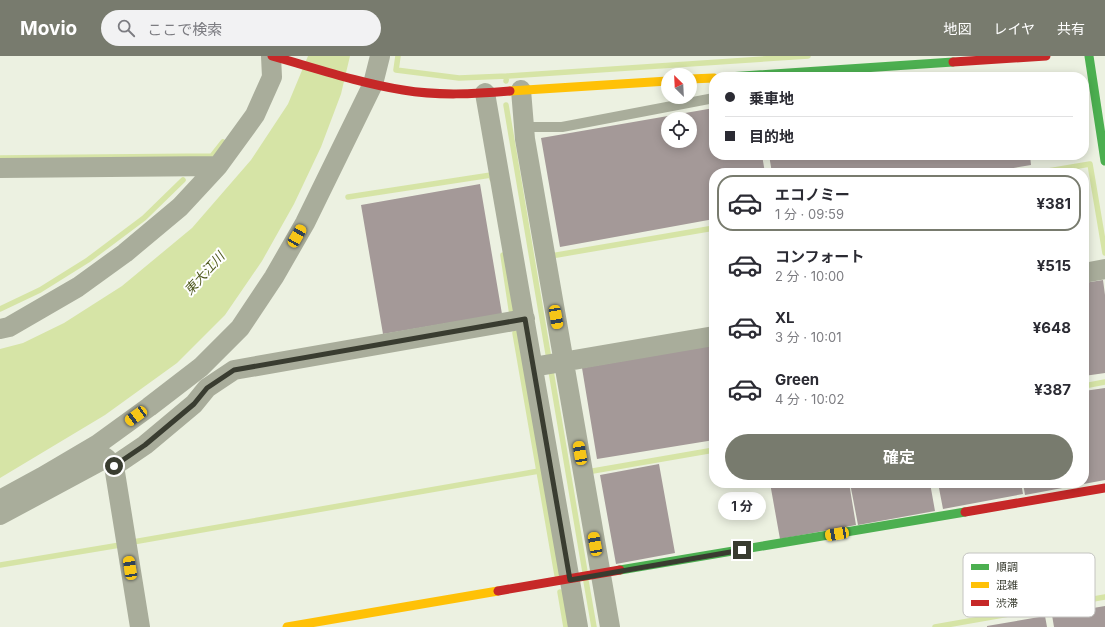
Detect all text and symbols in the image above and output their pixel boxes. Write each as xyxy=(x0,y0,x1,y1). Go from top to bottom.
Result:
search box xyxy=(101,10,381,46)
text: Movio xyxy=(20,17,77,40)
icon: search xyxy=(115,17,137,39)
text: ここで検索 xyxy=(147,20,222,39)
text: 地図 xyxy=(943,20,971,37)
text: レイヤ xyxy=(993,20,1035,37)
text: 共有 xyxy=(1057,20,1085,37)
north arrow xyxy=(661,68,697,104)
map controls xyxy=(661,68,697,148)
text: 乗車地 xyxy=(749,89,794,108)
button: locate xyxy=(661,112,697,148)
text: 目的地 xyxy=(749,127,794,146)
icon: car xyxy=(727,185,763,221)
text: エコノミー xyxy=(775,185,850,204)
text: ¥381 xyxy=(1037,194,1071,213)
text: 1 分 · 09:59 xyxy=(775,206,844,222)
car xyxy=(286,223,308,249)
water label: 東大江川 xyxy=(181,247,229,298)
icon: car xyxy=(727,247,763,283)
text: コンフォート xyxy=(775,247,865,266)
text: ¥515 xyxy=(1037,256,1071,275)
text: 2 分 · 10:00 xyxy=(775,268,844,284)
car xyxy=(548,304,564,330)
text: XL xyxy=(775,308,795,327)
icon: car xyxy=(727,309,763,345)
text: ¥648 xyxy=(1033,318,1071,337)
text: 3 分 · 10:01 xyxy=(775,329,841,345)
text: Green xyxy=(775,370,819,389)
icon: car xyxy=(727,371,763,407)
text: ¥387 xyxy=(1034,380,1071,399)
text: 4 分 · 10:02 xyxy=(775,391,844,407)
car xyxy=(123,404,149,428)
button: 確定 xyxy=(725,434,1073,480)
car xyxy=(572,440,588,466)
route start xyxy=(105,457,123,475)
callout: 1 分 xyxy=(718,492,766,520)
text: 1 分 xyxy=(731,498,753,514)
car xyxy=(824,526,850,542)
car xyxy=(587,531,603,557)
route end xyxy=(733,541,751,559)
legend xyxy=(963,553,1095,617)
car xyxy=(122,555,138,581)
text: 順調 xyxy=(996,560,1018,574)
text: 混雑 xyxy=(996,578,1018,592)
text: 渋滞 xyxy=(996,596,1018,610)

